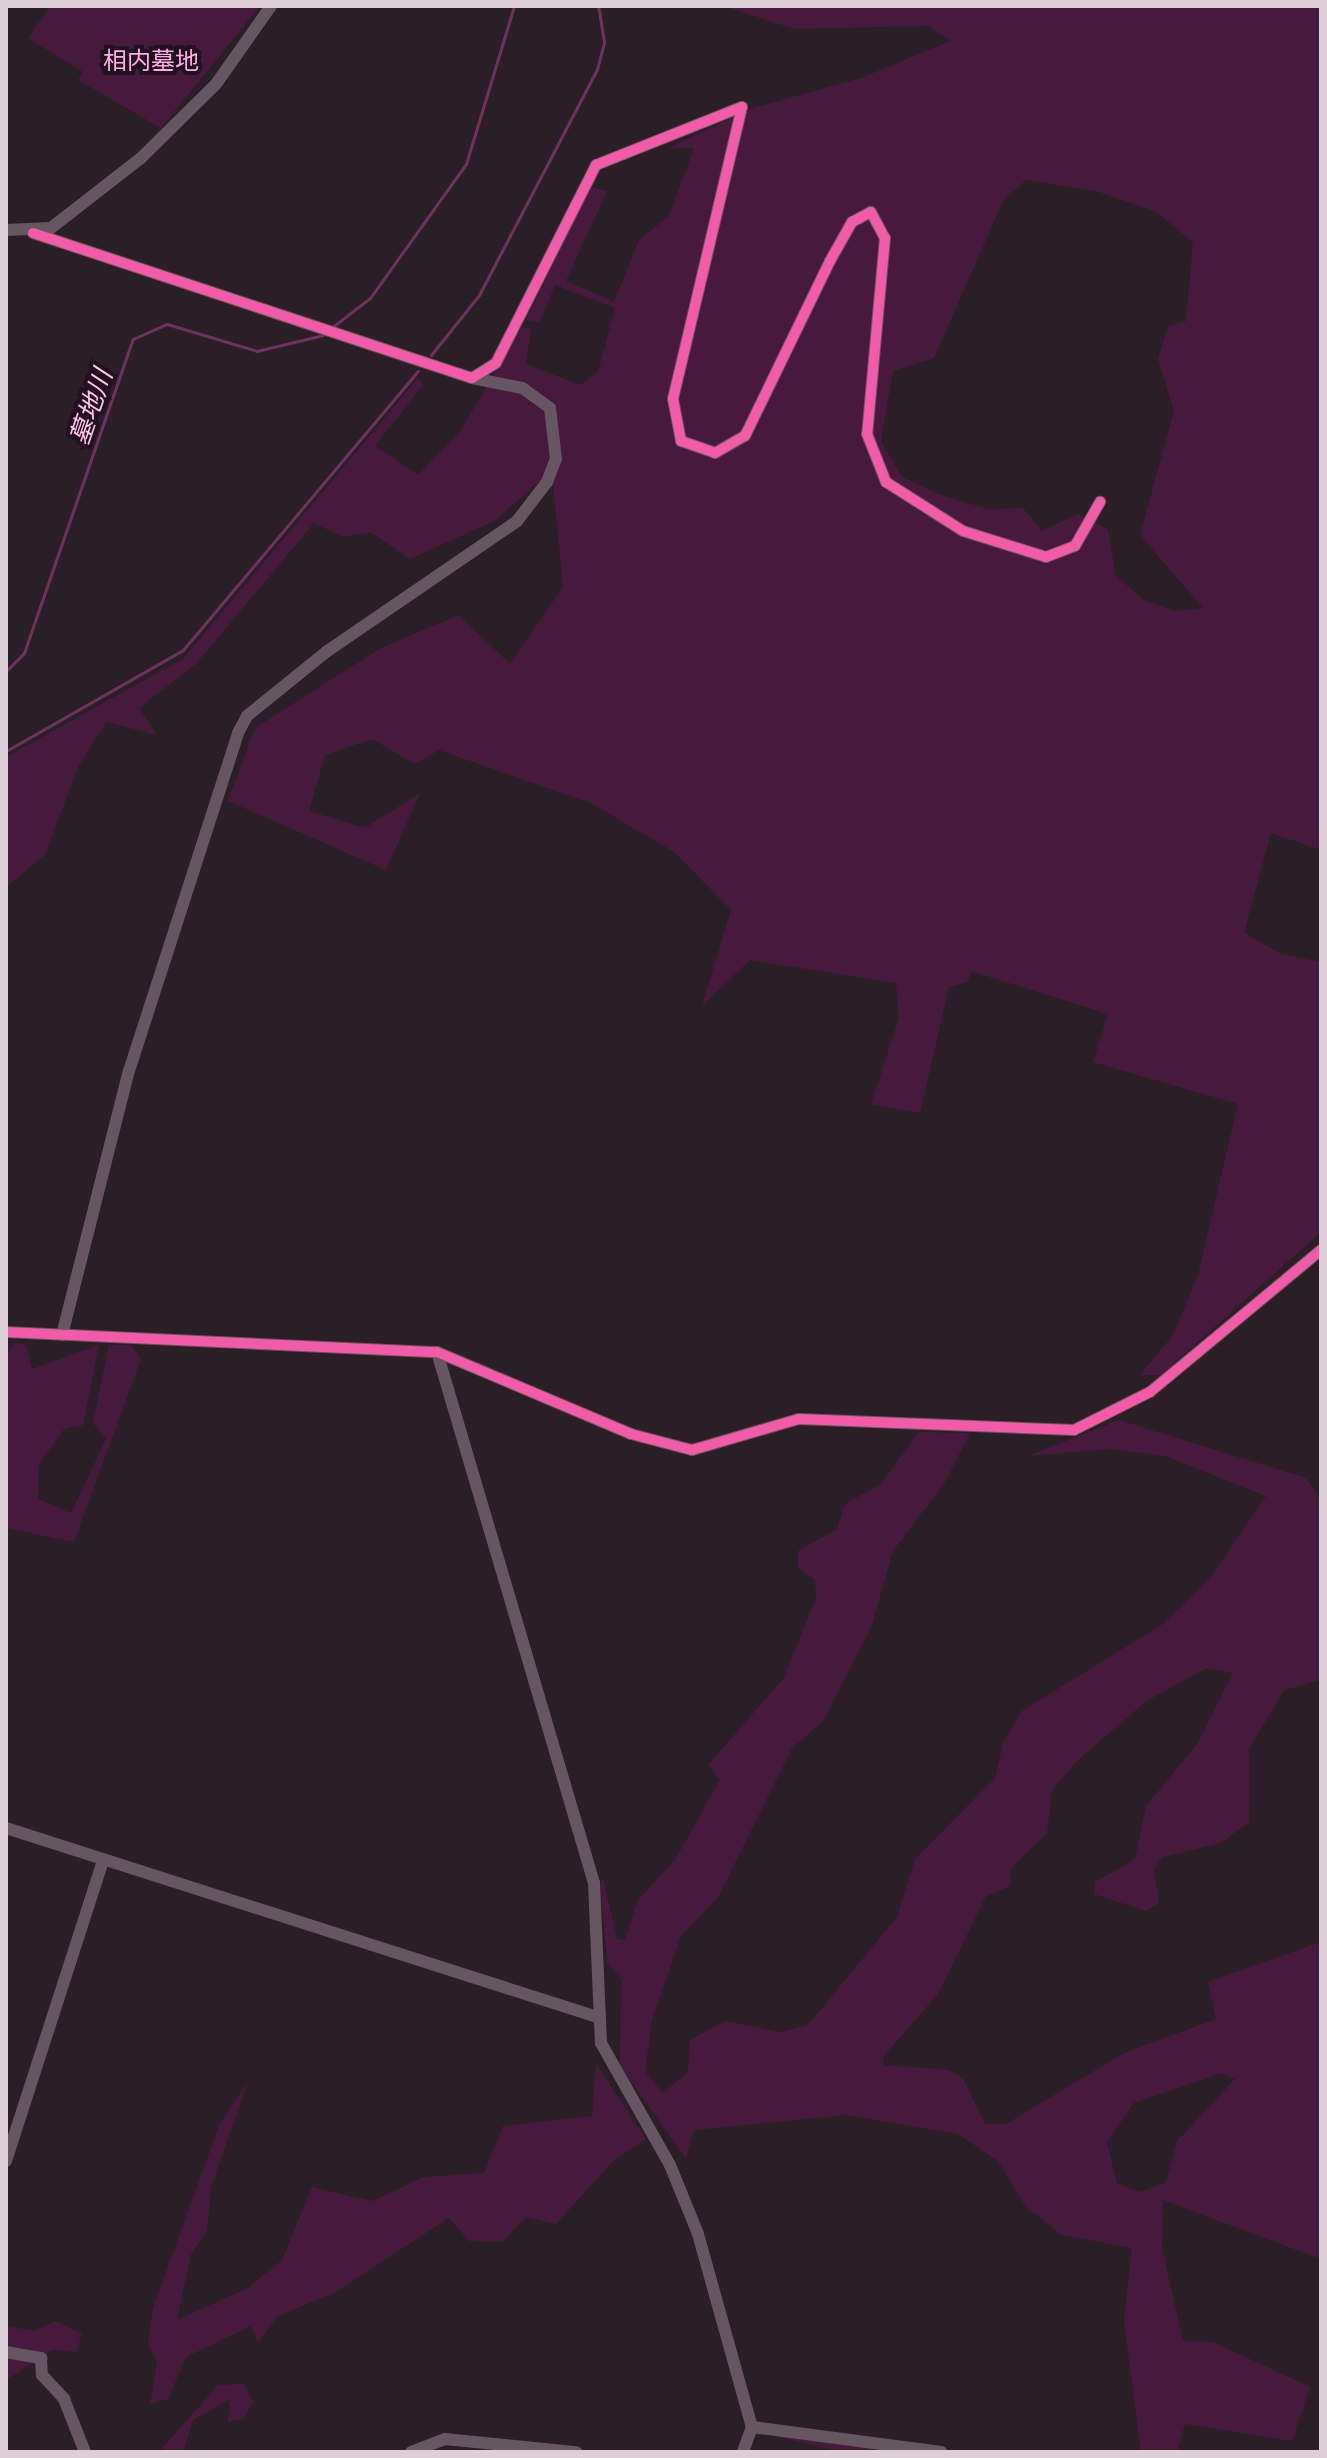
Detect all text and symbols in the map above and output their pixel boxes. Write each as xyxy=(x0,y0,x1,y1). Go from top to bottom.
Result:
park label: 相内墓地 xyxy=(103,46,199,74)
water label: 墓地川 xyxy=(64,365,118,449)

